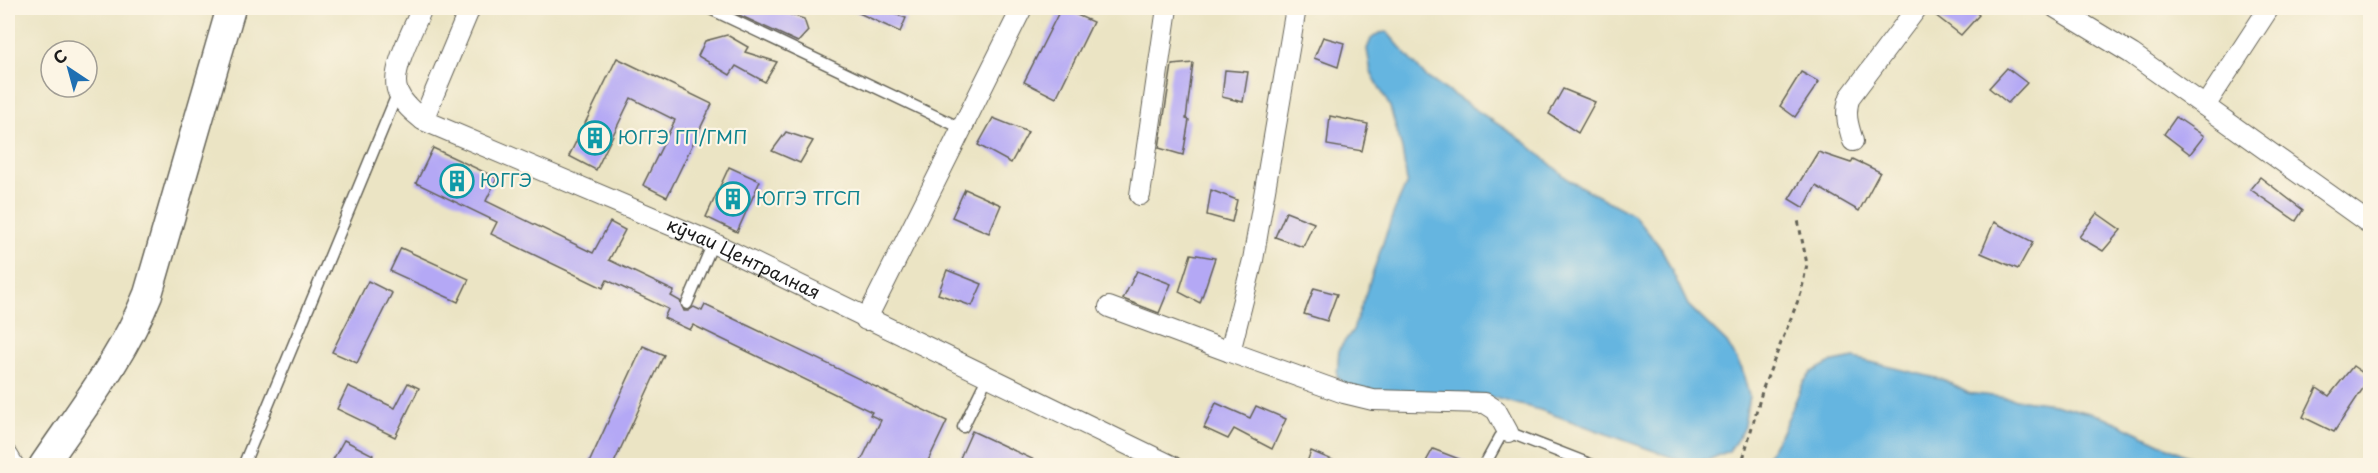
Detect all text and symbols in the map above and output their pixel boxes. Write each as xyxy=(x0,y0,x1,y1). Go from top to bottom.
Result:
north arrow xyxy=(39,39,99,99)
text: С xyxy=(48,43,72,69)
building icon: ЮГГЭ ГП/ГМП xyxy=(577,120,613,156)
place label: ЮГГЭ ГП/ГМП xyxy=(618,123,748,150)
building icon: ЮГГЭ xyxy=(439,163,475,199)
place label: ЮГГЭ xyxy=(480,166,532,193)
building icon: ЮГГЭ ТГСП xyxy=(715,181,751,217)
place label: ЮГГЭ ТГСП xyxy=(756,184,861,211)
street label: кӯчаи Централная xyxy=(663,210,825,305)

